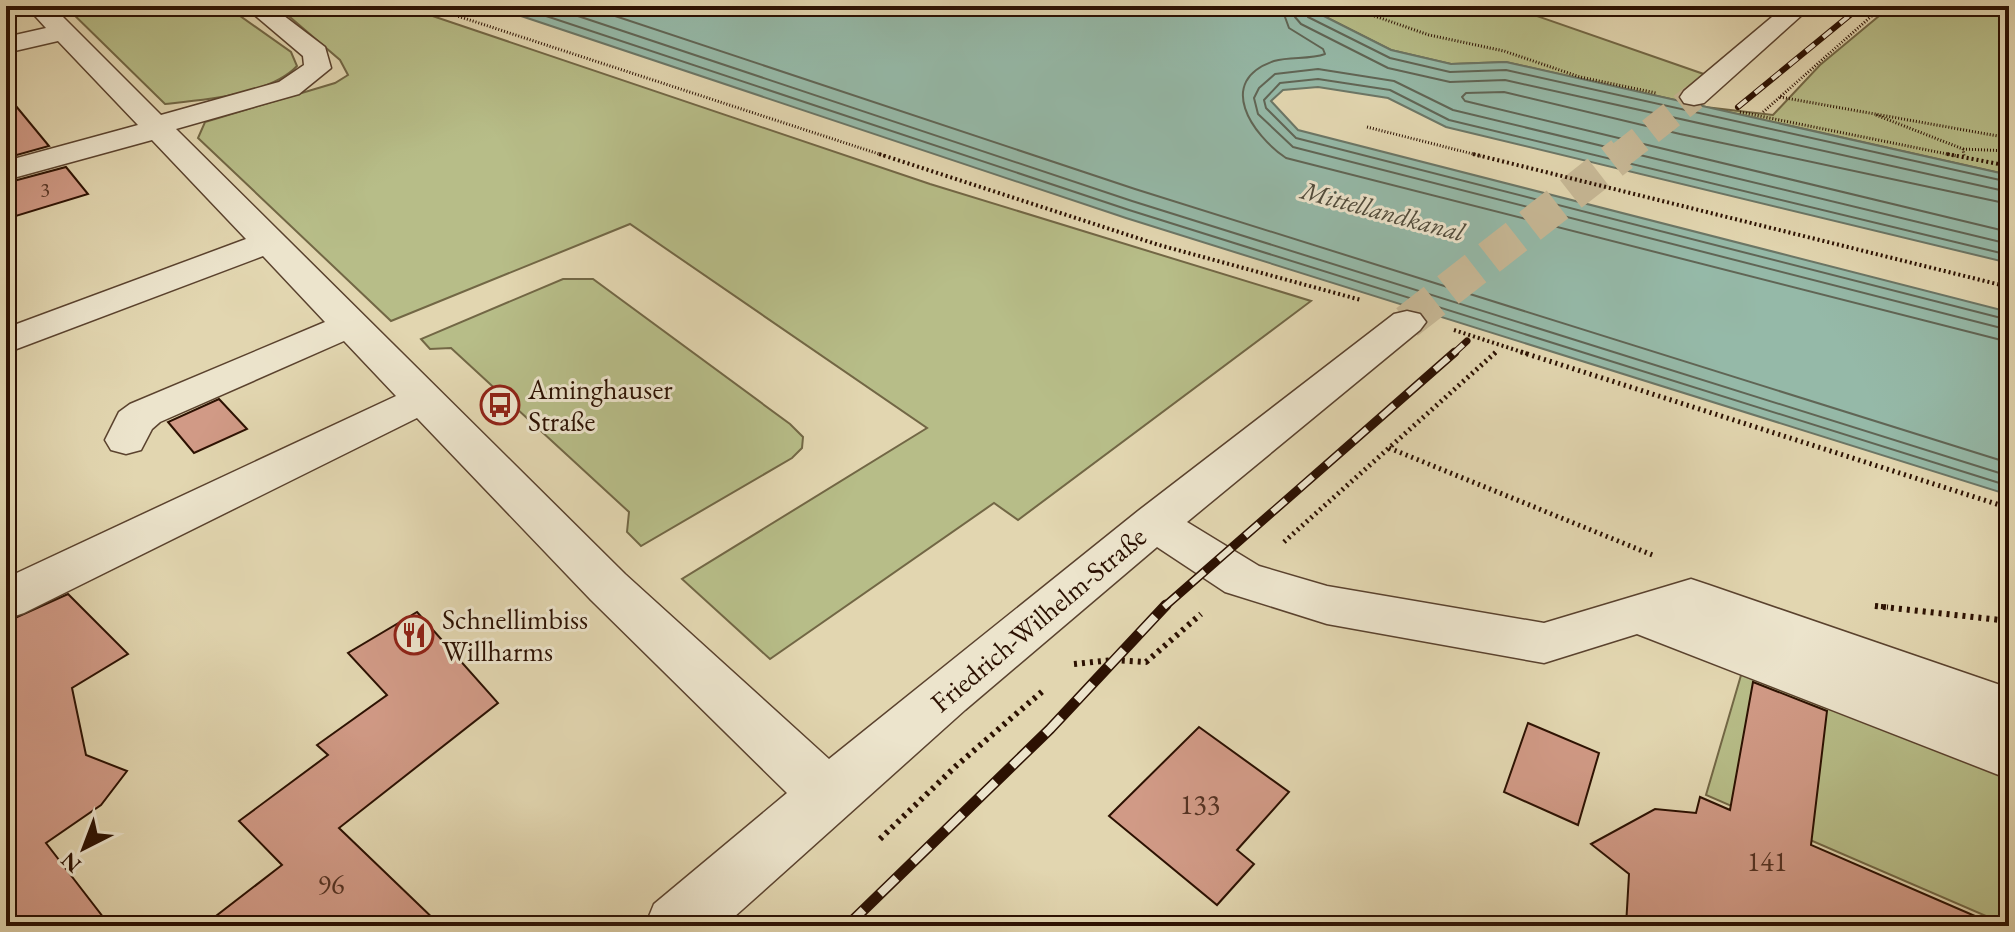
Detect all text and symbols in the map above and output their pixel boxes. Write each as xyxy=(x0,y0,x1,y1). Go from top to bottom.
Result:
water label: Mittellandkanal xyxy=(1296,172,1469,249)
house number: 3 xyxy=(40,177,50,203)
place label: Aminghauser Straße xyxy=(527,371,673,439)
bus stop icon: Aminghauser Straße xyxy=(479,384,521,426)
street label: Friedrich-Wilhelm-Straße xyxy=(923,518,1153,720)
place label: Schnellimbiss Willharms xyxy=(442,601,588,669)
restaurant icon: Schnellimbiss Willharms xyxy=(393,614,435,656)
house number: 133 xyxy=(1180,786,1220,822)
north arrow xyxy=(44,808,124,888)
house number: 141 xyxy=(1747,843,1787,879)
text: N xyxy=(54,846,87,879)
house number: 96 xyxy=(318,866,344,902)

